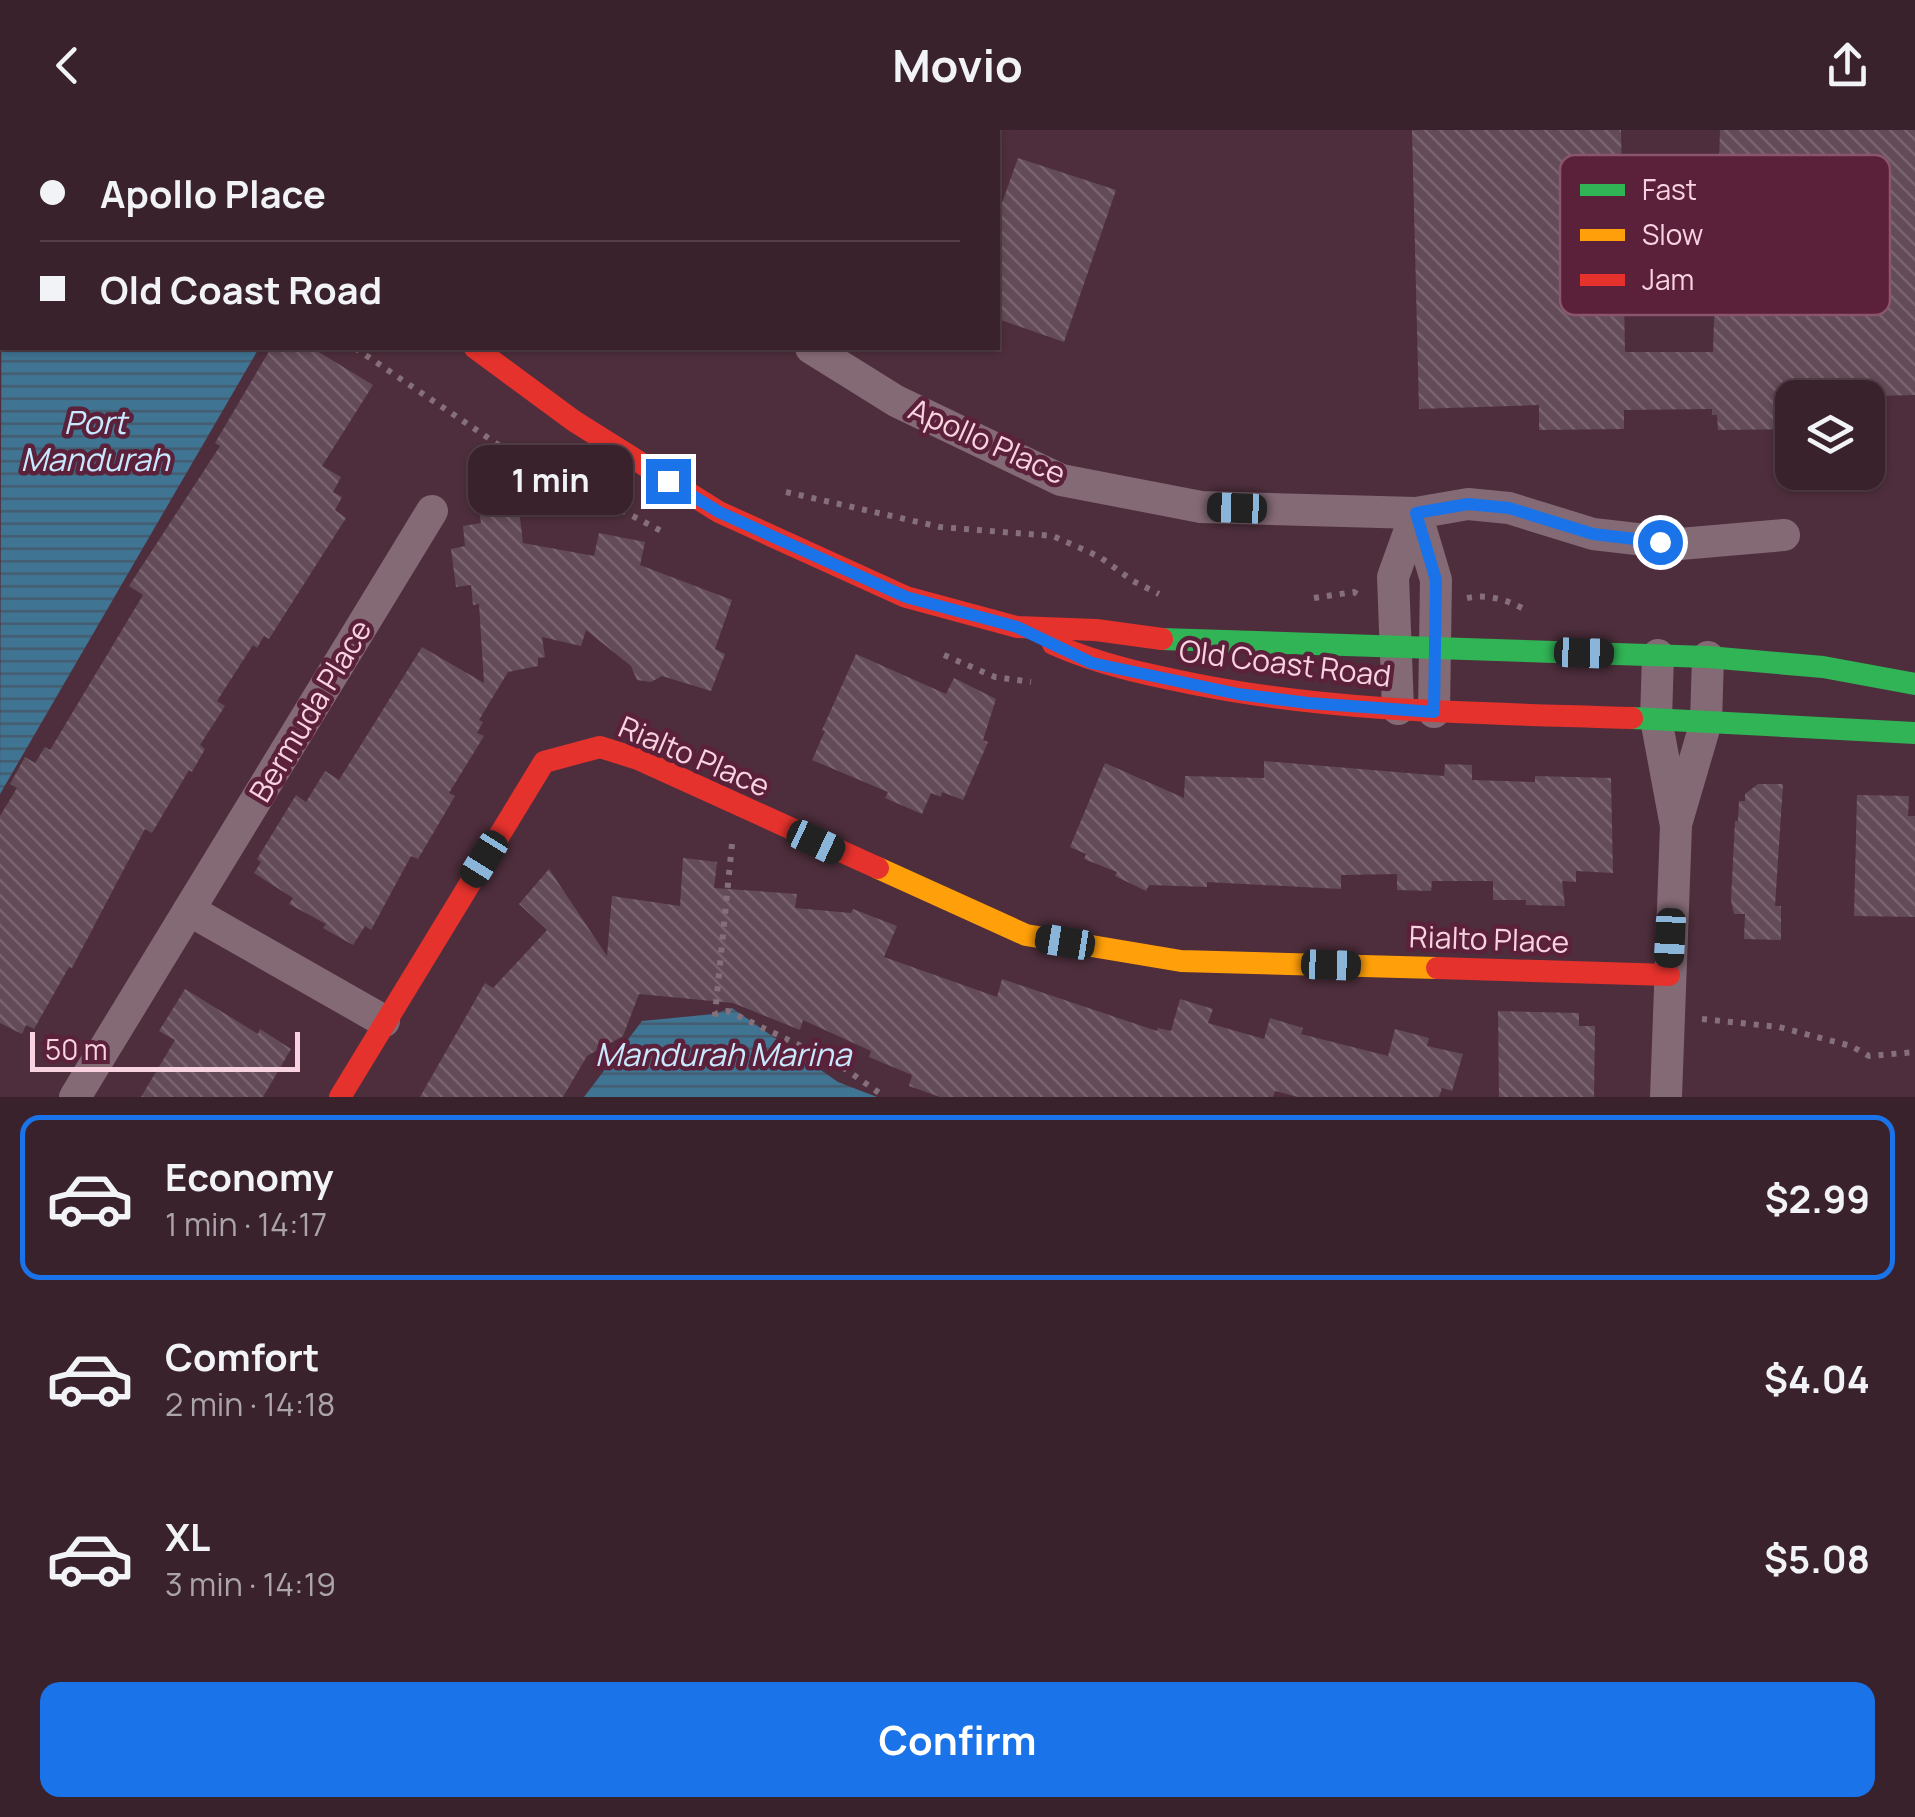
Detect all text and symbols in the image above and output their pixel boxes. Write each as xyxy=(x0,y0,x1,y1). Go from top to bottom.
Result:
text: Movio xyxy=(892,34,1023,96)
icon: back xyxy=(40,38,95,93)
icon: share xyxy=(1820,38,1875,93)
legend xyxy=(1560,155,1890,315)
text: Apollo Place xyxy=(100,167,326,219)
text: Fast xyxy=(1642,170,1697,208)
text: Slow xyxy=(1642,215,1703,253)
text: Jam xyxy=(1642,260,1694,298)
text: Old Coast Road xyxy=(100,263,382,315)
map controls xyxy=(1775,380,1885,490)
button: layers xyxy=(1775,380,1885,490)
street label: Apollo Place xyxy=(903,388,1073,493)
water label: Port Mandurah xyxy=(20,400,171,481)
callout: 1 min xyxy=(468,446,633,516)
text: 1 min xyxy=(511,458,590,502)
route end xyxy=(646,459,691,504)
car xyxy=(1206,492,1268,524)
route start xyxy=(1638,520,1683,565)
street label: Bermuda Place xyxy=(239,611,380,809)
street label: Old Coast Road xyxy=(1177,629,1394,696)
car xyxy=(1553,637,1615,669)
street label: Rialto Place xyxy=(613,705,776,806)
car xyxy=(782,816,850,868)
car xyxy=(455,826,513,892)
car xyxy=(1653,907,1687,969)
street label: Rialto Place xyxy=(1408,915,1570,962)
car xyxy=(1033,922,1097,962)
car xyxy=(1300,949,1362,981)
scale bar xyxy=(30,1027,300,1071)
text: 50 m xyxy=(45,1030,108,1068)
water label: Mandurah Marina xyxy=(595,1032,853,1076)
text: Economy xyxy=(165,1150,334,1202)
icon: car xyxy=(45,1153,135,1243)
text: $2.99 xyxy=(1765,1172,1870,1224)
text: 1 min · 14:17 xyxy=(165,1202,327,1246)
text: Comfort xyxy=(165,1330,319,1382)
icon: car xyxy=(45,1333,135,1423)
text: $4.04 xyxy=(1764,1352,1870,1404)
text: 2 min · 14:18 xyxy=(165,1382,335,1426)
text: XL xyxy=(165,1510,210,1562)
icon: car xyxy=(45,1513,135,1603)
text: $5.08 xyxy=(1764,1532,1870,1584)
text: 3 min · 14:19 xyxy=(165,1562,336,1606)
button: Confirm xyxy=(40,1682,1875,1797)

